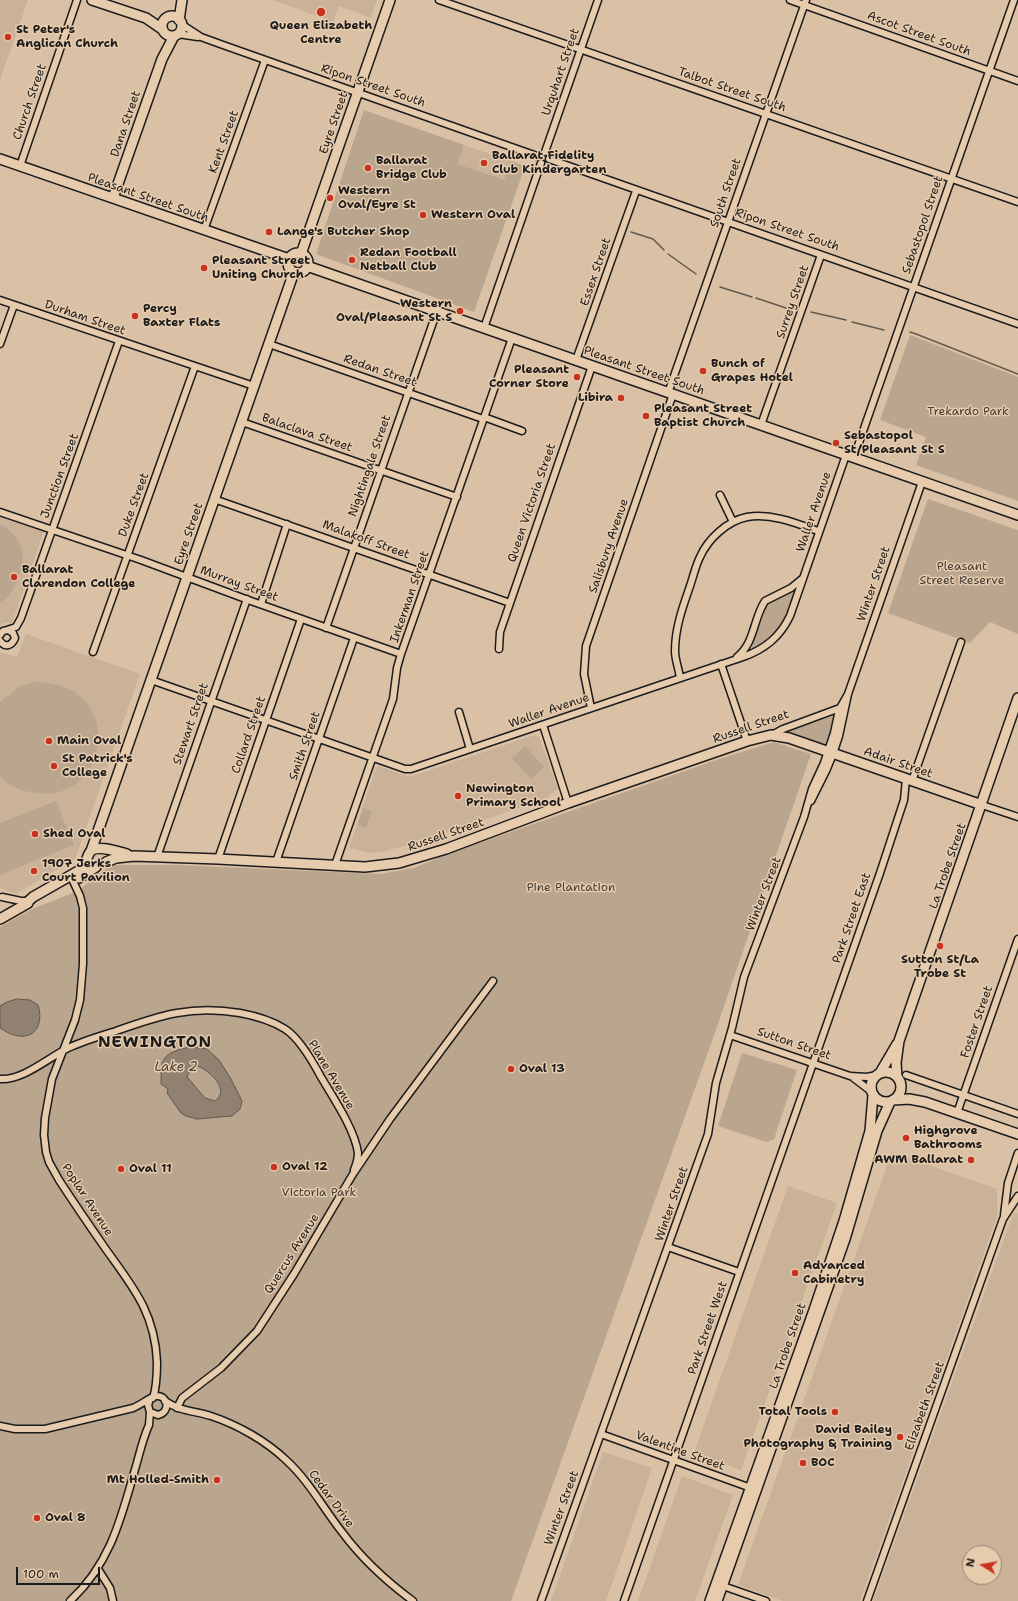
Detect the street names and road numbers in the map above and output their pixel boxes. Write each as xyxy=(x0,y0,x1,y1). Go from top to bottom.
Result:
street label: Ascot Street South xyxy=(865,9,973,59)
street label: Urquhart Street xyxy=(539,26,583,118)
street label: Ripon Street South xyxy=(319,61,427,111)
street label: Church Street xyxy=(10,62,50,142)
street label: Talbot Street South xyxy=(676,65,788,115)
street label: Dana Street xyxy=(108,89,144,159)
street label: Eyre Street xyxy=(317,90,351,156)
street label: Kent Street xyxy=(206,109,242,175)
street label: South Street xyxy=(707,156,745,230)
street label: Pleasant Street South xyxy=(86,171,210,225)
street label: Sebastopol Street xyxy=(900,174,946,276)
street label: Ripon Street South xyxy=(733,205,841,255)
street label: Essex Street xyxy=(578,236,614,308)
street label: Surrey Street xyxy=(774,263,812,341)
street label: Durham Street xyxy=(43,297,127,339)
street label: Pleasant Street South xyxy=(582,344,706,398)
street label: Redan Street xyxy=(342,352,418,390)
street label: Balaclava Street xyxy=(260,411,354,455)
street label: Nightingale Street xyxy=(346,413,394,519)
street label: Junction Street xyxy=(38,432,82,520)
street label: Queen Victoria Street xyxy=(505,442,559,564)
street label: Waller Avenue xyxy=(793,470,835,554)
street label: Duke Street xyxy=(116,471,152,539)
street label: Salisbury Avenue xyxy=(586,497,632,595)
street label: Eyre Street xyxy=(172,501,206,567)
street label: Malakoff Street xyxy=(320,518,412,562)
street label: Winter Street xyxy=(854,545,894,623)
street label: Inkerman Street xyxy=(387,549,433,645)
street label: Murray Street xyxy=(198,563,280,605)
street label: Stewart Street xyxy=(170,681,212,767)
street label: Waller Avenue xyxy=(507,690,591,732)
street label: Collard Street xyxy=(229,694,269,776)
street label: Russell Street xyxy=(711,707,791,747)
street label: Smith Street xyxy=(286,710,324,782)
street label: Adair Street xyxy=(862,744,934,782)
street label: Russell Street xyxy=(406,815,486,855)
street label: La Trobe Street xyxy=(927,821,969,911)
street label: Winter Street xyxy=(743,855,785,933)
street label: Park Street East xyxy=(830,871,874,965)
street label: Foster Street xyxy=(958,984,996,1060)
street label: Sutton Street xyxy=(755,1025,833,1063)
street label: Plane Avenue xyxy=(305,1038,357,1112)
street label: Poplar Avenue xyxy=(58,1161,116,1239)
street label: Winter Street xyxy=(652,1165,692,1243)
street label: Quercus Avenue xyxy=(262,1211,322,1297)
street label: Park Street West xyxy=(685,1279,731,1377)
street label: La Trobe Street xyxy=(767,1301,809,1391)
street label: Elizabeth Street xyxy=(902,1359,948,1453)
street label: Valentine Street xyxy=(634,1428,726,1474)
street label: Cedar Drive xyxy=(305,1467,357,1531)
street label: Winter Street xyxy=(542,1469,582,1547)

